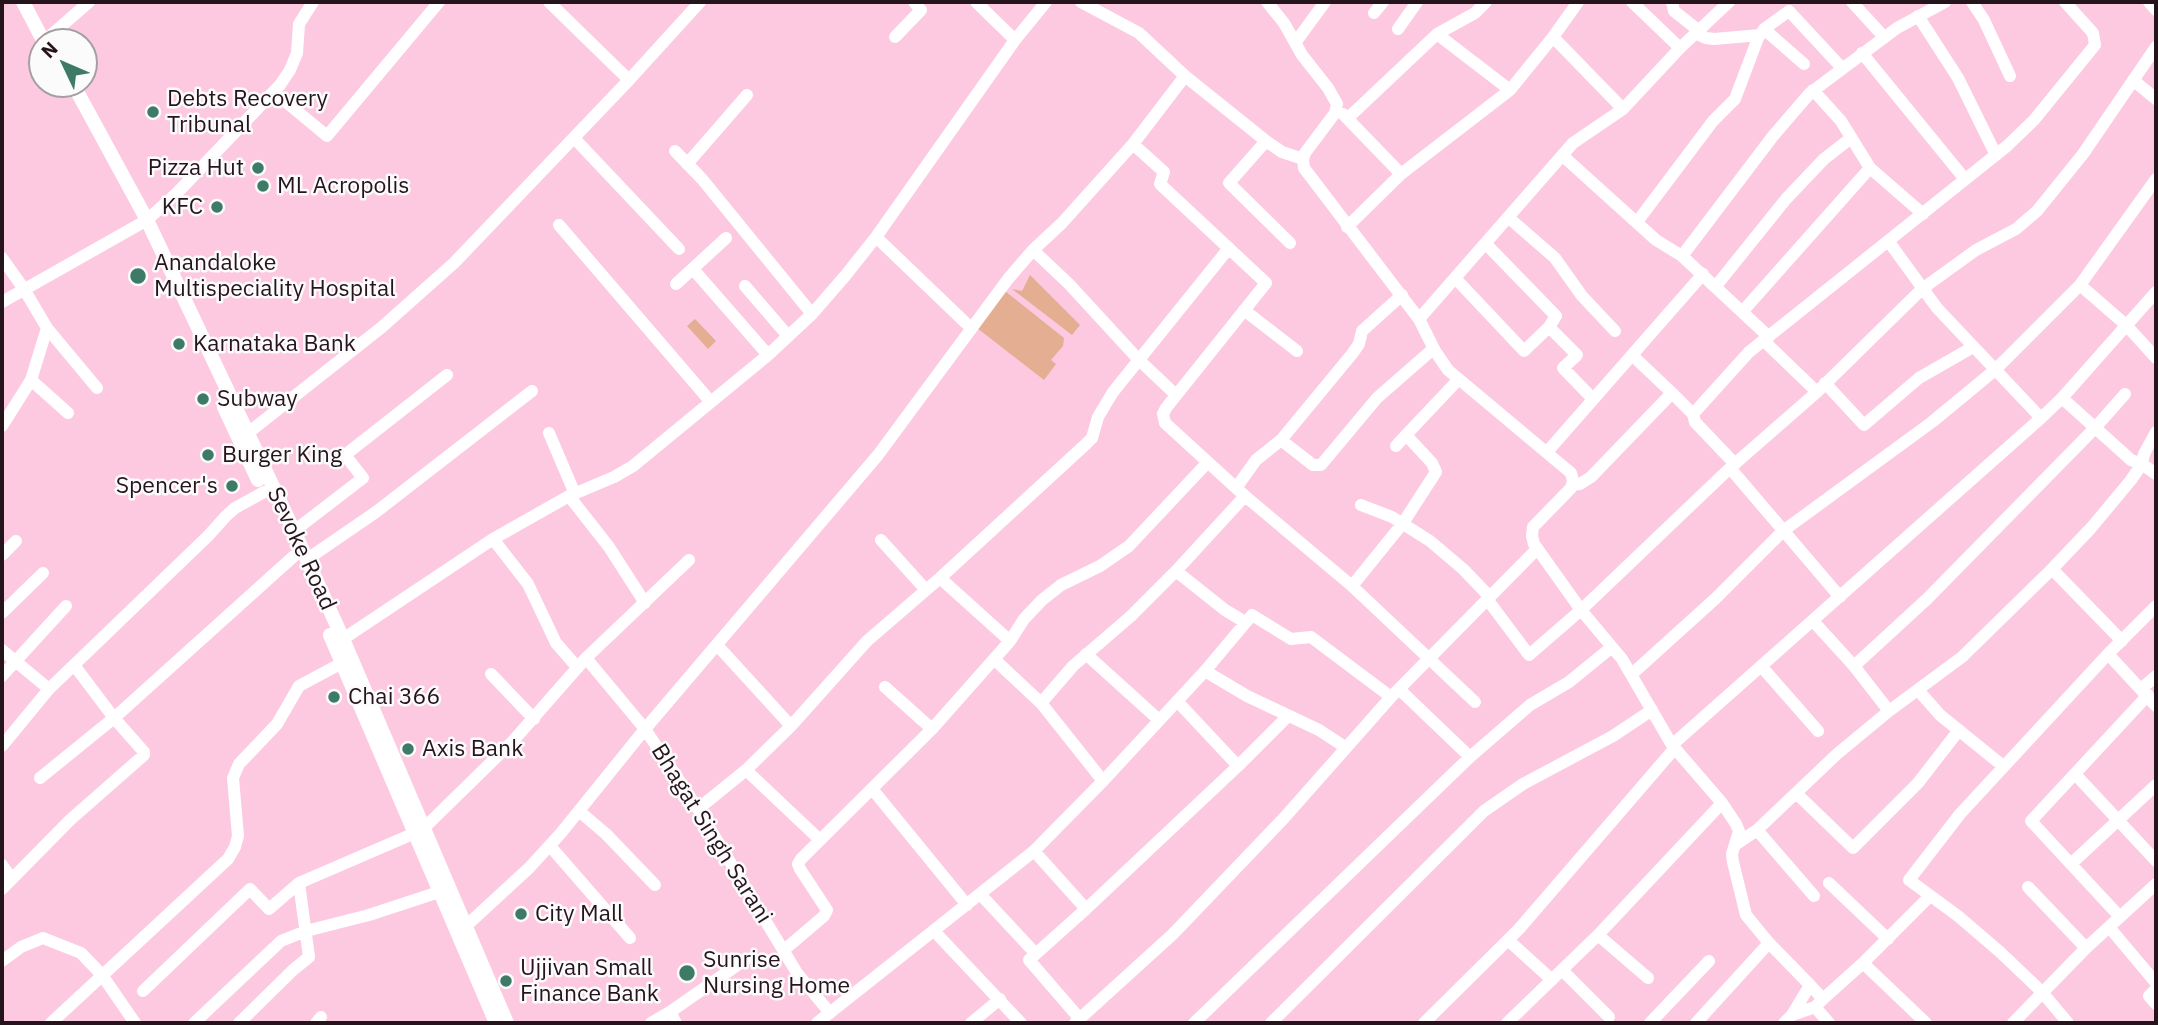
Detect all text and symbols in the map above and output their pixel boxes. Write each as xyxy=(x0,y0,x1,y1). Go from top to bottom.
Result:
north arrow xyxy=(28,28,98,98)
text: N xyxy=(36,37,63,63)
place label: Debts Recovery Tribunal xyxy=(167,85,328,139)
marker: Debts Recovery Tribunal xyxy=(145,104,161,120)
place label: Pizza Hut xyxy=(148,154,244,182)
marker: Pizza Hut xyxy=(250,160,266,176)
place label: ML Acropolis xyxy=(277,172,410,200)
marker: ML Acropolis xyxy=(255,178,271,194)
place label: KFC xyxy=(162,193,203,221)
marker: KFC xyxy=(209,199,225,215)
place label: Anandaloke Multispeciality Hospital xyxy=(154,249,395,303)
marker: Anandaloke Multispeciality Hospital xyxy=(128,266,148,286)
place label: Karnataka Bank xyxy=(193,330,356,358)
marker: Karnataka Bank xyxy=(171,336,187,352)
place label: Subway xyxy=(217,385,298,413)
marker: Subway xyxy=(195,391,211,407)
place label: Burger King xyxy=(222,441,342,469)
marker: Burger King xyxy=(200,447,216,463)
place label: Spencer's xyxy=(116,472,218,500)
marker: Spencer's xyxy=(224,478,240,494)
street label: Sevoke Road xyxy=(260,483,342,615)
place label: Chai 366 xyxy=(348,683,440,711)
marker: Chai 366 xyxy=(326,689,342,705)
place label: Axis Bank xyxy=(422,735,523,763)
street label: Bhagat Singh Sarani xyxy=(645,739,777,929)
marker: Axis Bank xyxy=(400,741,416,757)
place label: City Mall xyxy=(535,900,623,928)
marker: City Mall xyxy=(513,906,529,922)
place label: Sunrise Nursing Home xyxy=(703,946,850,1000)
place label: Ujjivan Small Finance Bank xyxy=(520,954,659,1008)
marker: Sunrise Nursing Home xyxy=(677,963,697,983)
marker: Ujjivan Small Finance Bank xyxy=(498,973,514,989)

